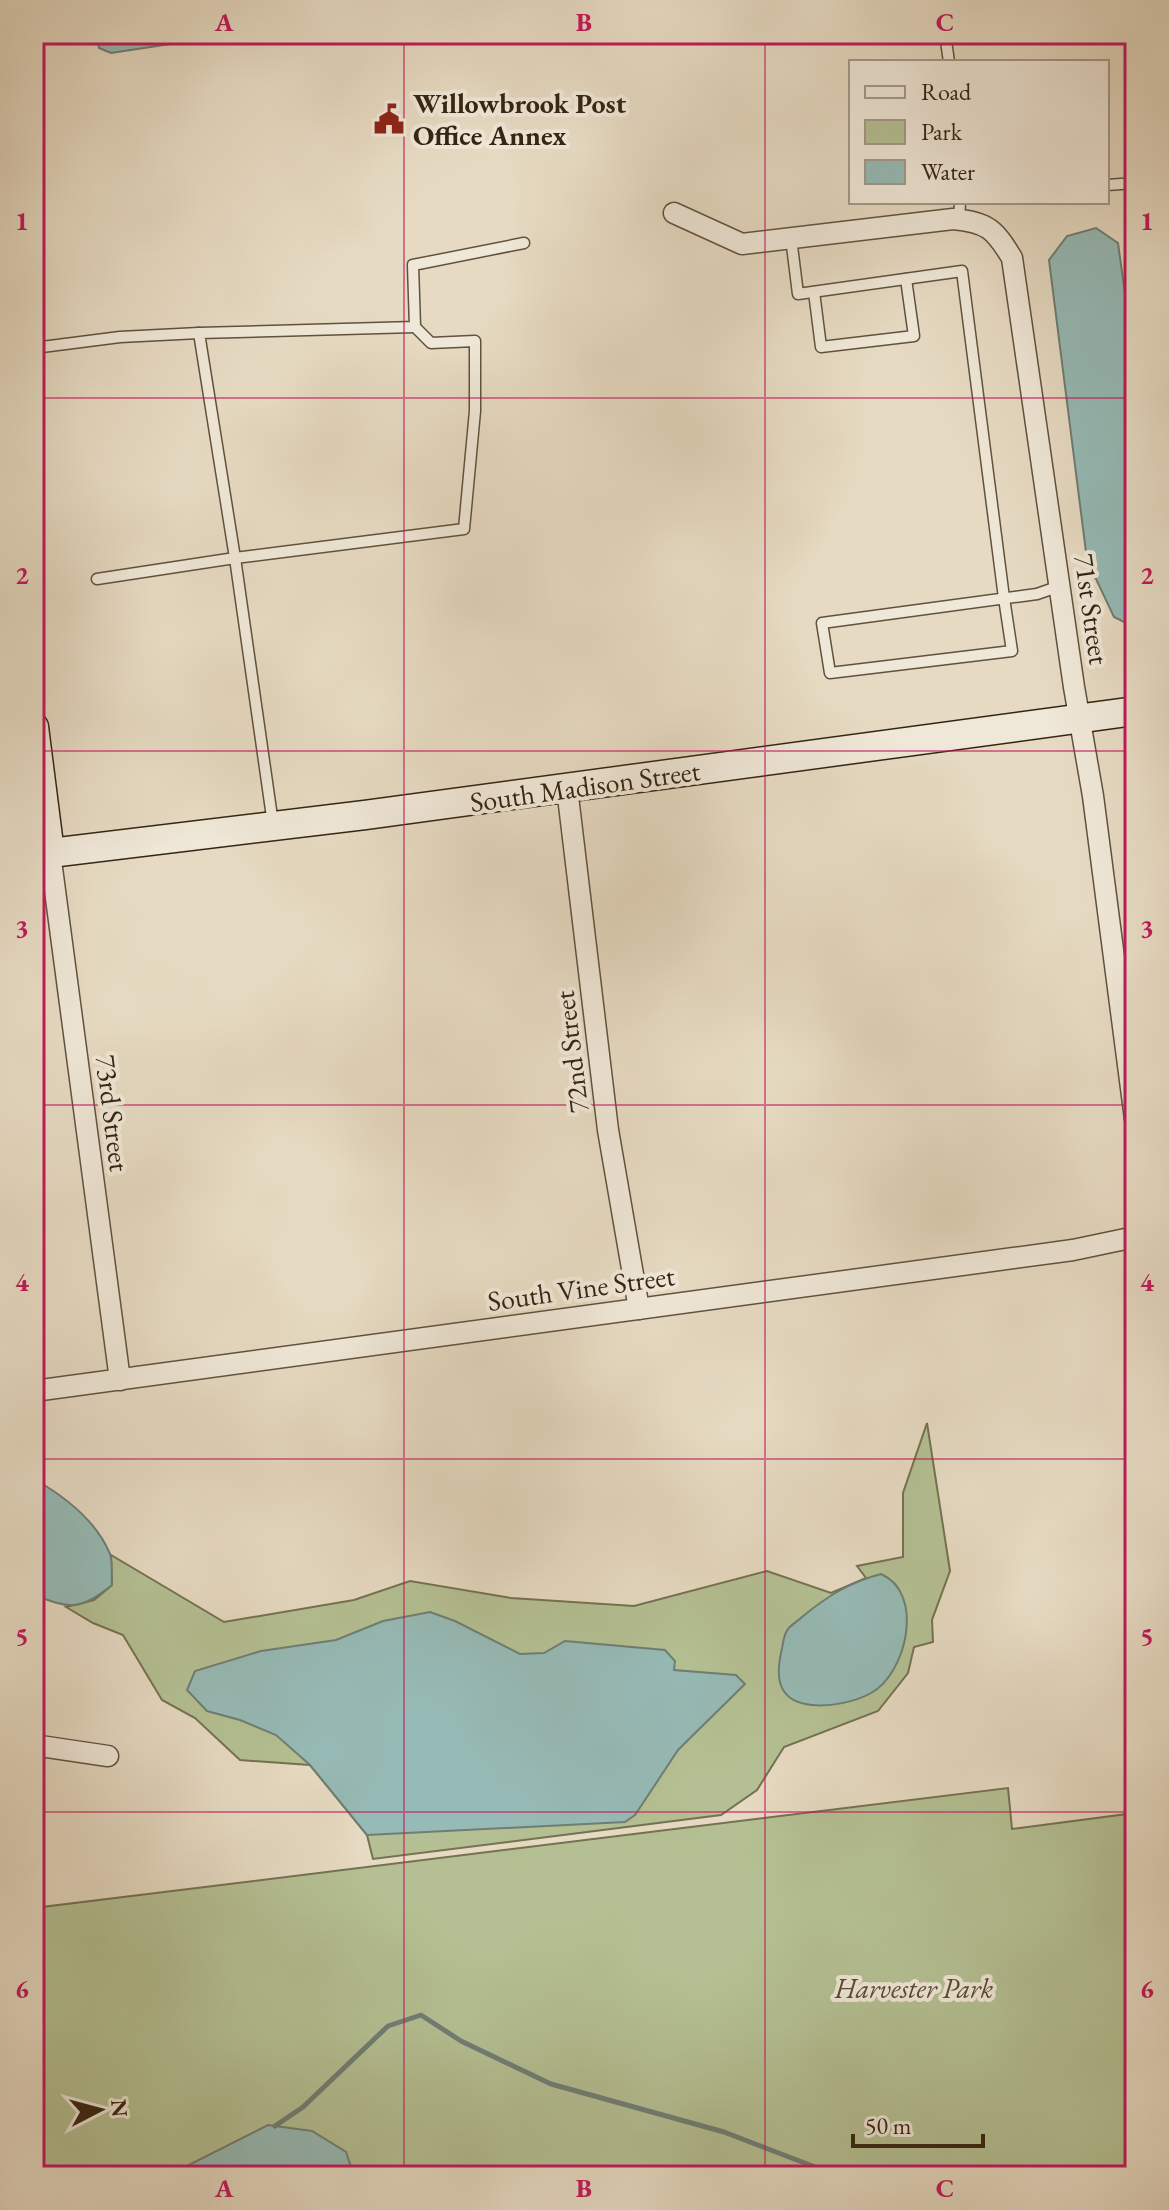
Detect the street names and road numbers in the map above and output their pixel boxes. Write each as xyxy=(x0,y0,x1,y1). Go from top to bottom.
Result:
street label: 71st Street xyxy=(1066,551,1118,667)
street label: South Madison Street xyxy=(468,752,703,820)
street label: 72nd Street xyxy=(546,989,596,1115)
street label: 73rd Street xyxy=(88,1052,138,1174)
street label: South Vine Street xyxy=(485,1257,677,1319)

